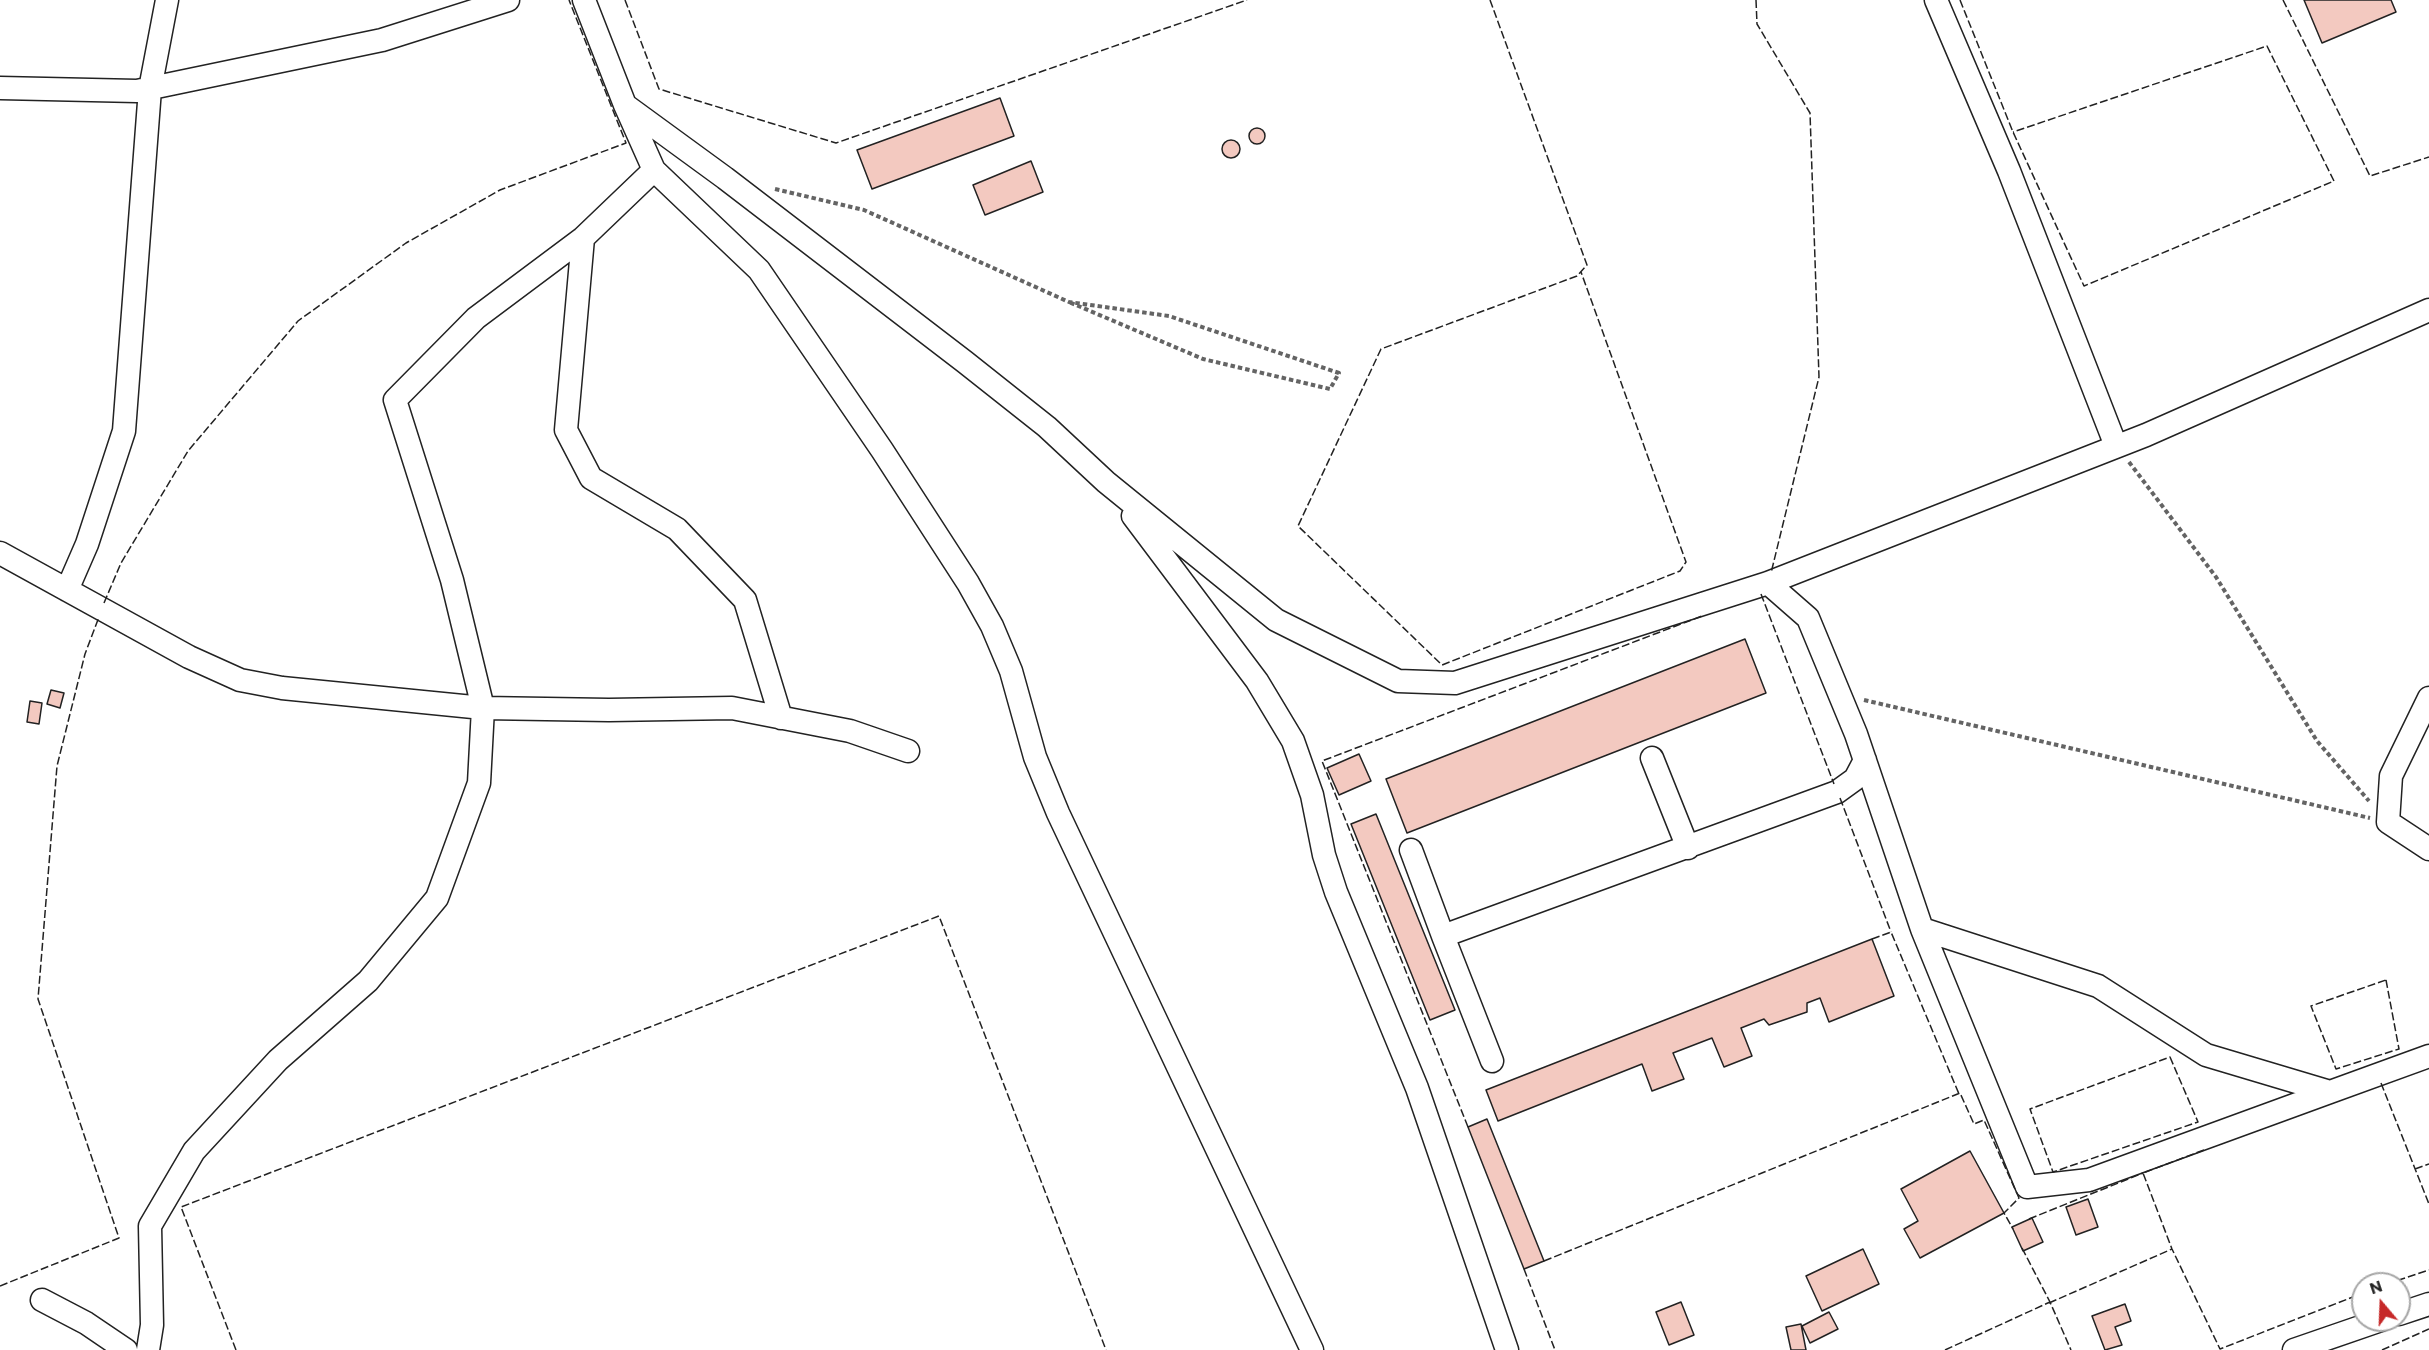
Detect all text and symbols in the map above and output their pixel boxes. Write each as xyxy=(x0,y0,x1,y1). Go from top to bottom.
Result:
north arrow xyxy=(2351,1272,2411,1332)
text: N xyxy=(2367,1275,2384,1297)

